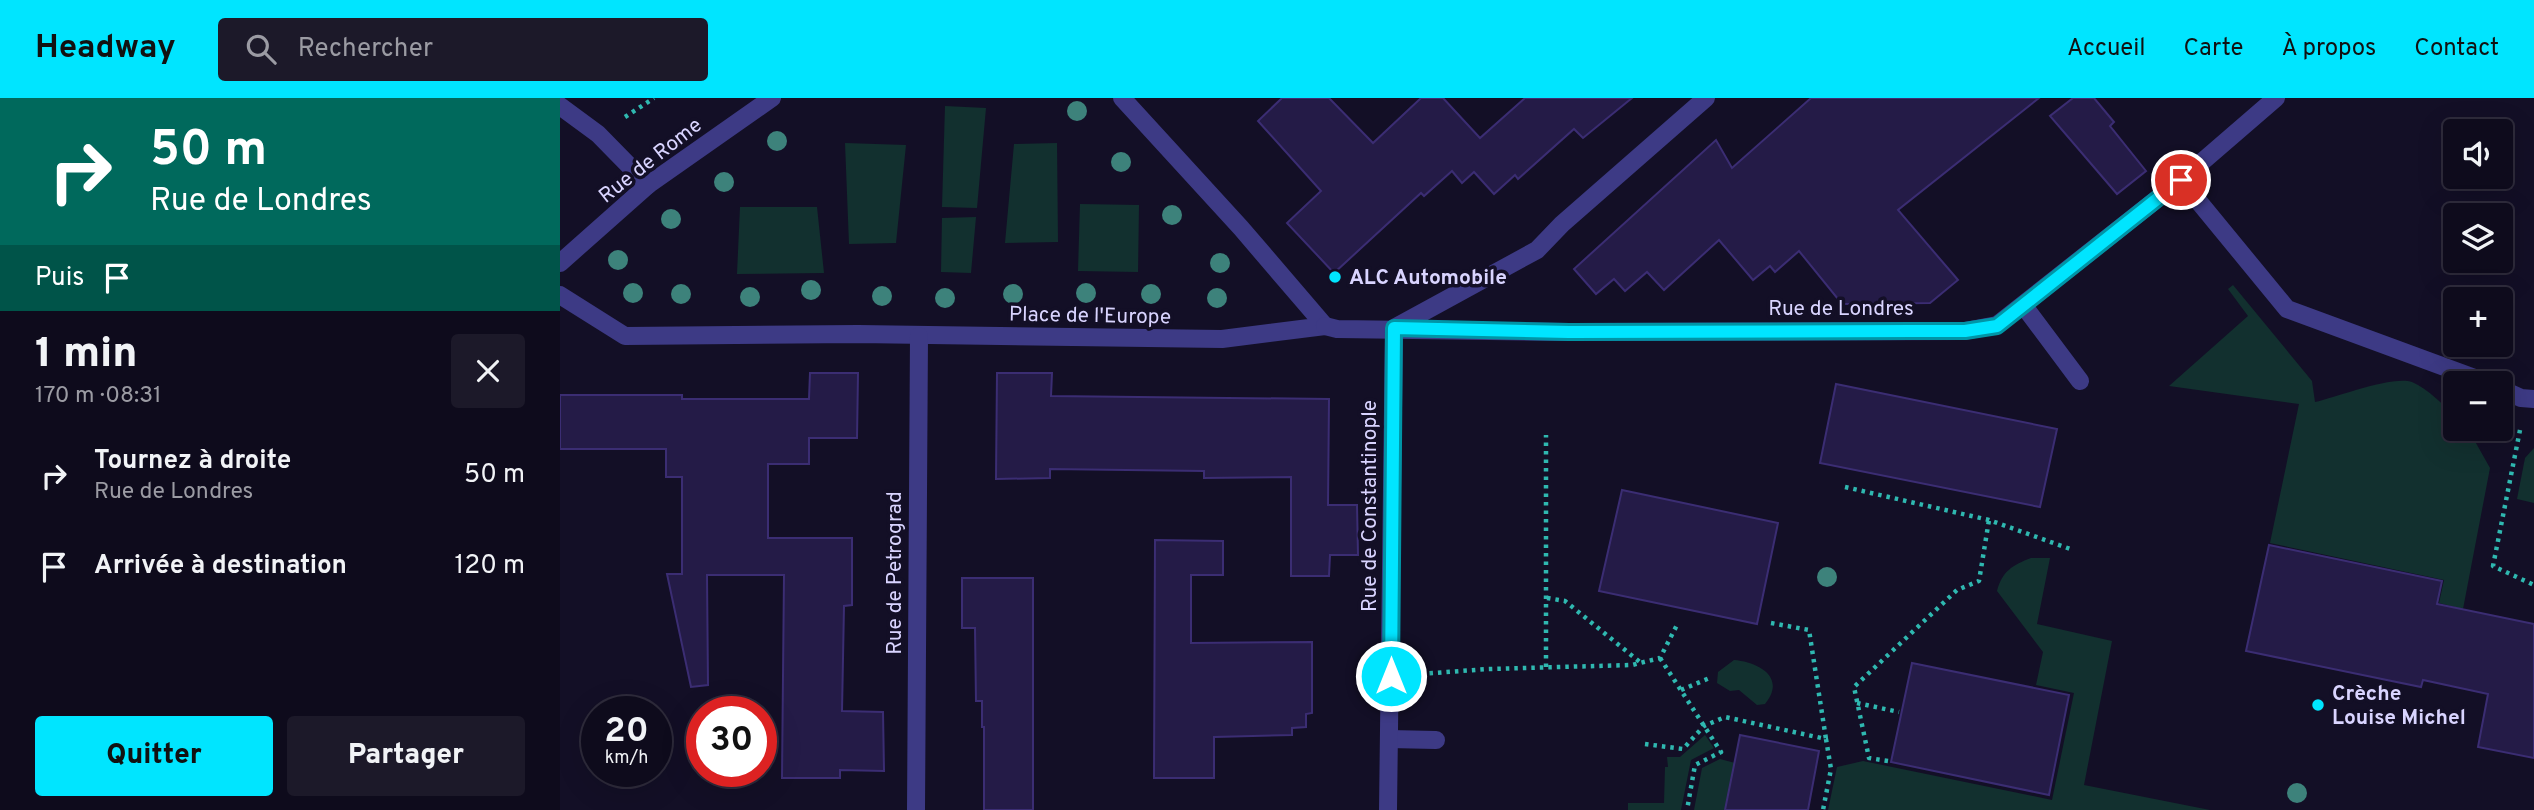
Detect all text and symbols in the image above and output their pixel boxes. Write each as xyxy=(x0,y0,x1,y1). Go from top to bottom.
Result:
search box xyxy=(218,18,708,81)
text: Headway xyxy=(35,28,176,70)
icon: search xyxy=(242,30,280,68)
text: Rechercher xyxy=(298,33,433,66)
text: Accueil xyxy=(2067,34,2146,64)
text: Carte xyxy=(2184,34,2243,64)
text: À propos xyxy=(2281,34,2376,64)
text: Contact xyxy=(2414,34,2499,64)
street label: Rue de Rome xyxy=(594,112,708,210)
map controls xyxy=(2443,119,2513,441)
button: sound xyxy=(2443,119,2513,189)
text: 50 m xyxy=(150,121,267,183)
icon: right xyxy=(35,126,126,217)
pin xyxy=(2151,150,2211,210)
icon: arrive xyxy=(2162,161,2200,199)
text: Rue de Londres xyxy=(150,182,372,222)
button: layers xyxy=(2443,203,2513,273)
icon: arrive xyxy=(98,259,136,297)
text: Puis xyxy=(35,262,84,295)
place label: ALC Automobile xyxy=(1349,265,1507,292)
marker: ALC Automobile xyxy=(1327,269,1343,285)
button: + xyxy=(2443,287,2513,357)
street label: Rue de Londres xyxy=(1768,296,1914,323)
street label: Place de l'Europe xyxy=(1009,302,1171,331)
text: 1 min xyxy=(35,329,138,382)
button: close xyxy=(451,334,525,408)
button: − xyxy=(2443,371,2513,441)
text: 170 m · 08:31 xyxy=(35,382,162,411)
street label: Rue de Constantinople xyxy=(1357,400,1384,612)
text: Tournez à droite xyxy=(94,445,291,478)
icon: right xyxy=(35,457,73,495)
text: 50 m xyxy=(464,459,525,492)
text: Rue de Londres xyxy=(94,478,253,507)
street label: Rue de Petrograd xyxy=(882,491,909,655)
icon: arrive xyxy=(35,548,73,586)
text: Arrivée à destination xyxy=(94,550,347,583)
text: 120 m xyxy=(455,550,525,583)
position arrow xyxy=(1354,639,1428,713)
place label: Crèche Louise Michel xyxy=(2332,681,2466,732)
speed limit sign: 30 xyxy=(686,696,777,787)
marker: Crèche Louise Michel xyxy=(2310,697,2326,713)
text: 20 xyxy=(604,710,649,754)
button: Quitter xyxy=(35,716,273,796)
button: Partager xyxy=(287,716,525,796)
text: km/h xyxy=(605,747,648,770)

